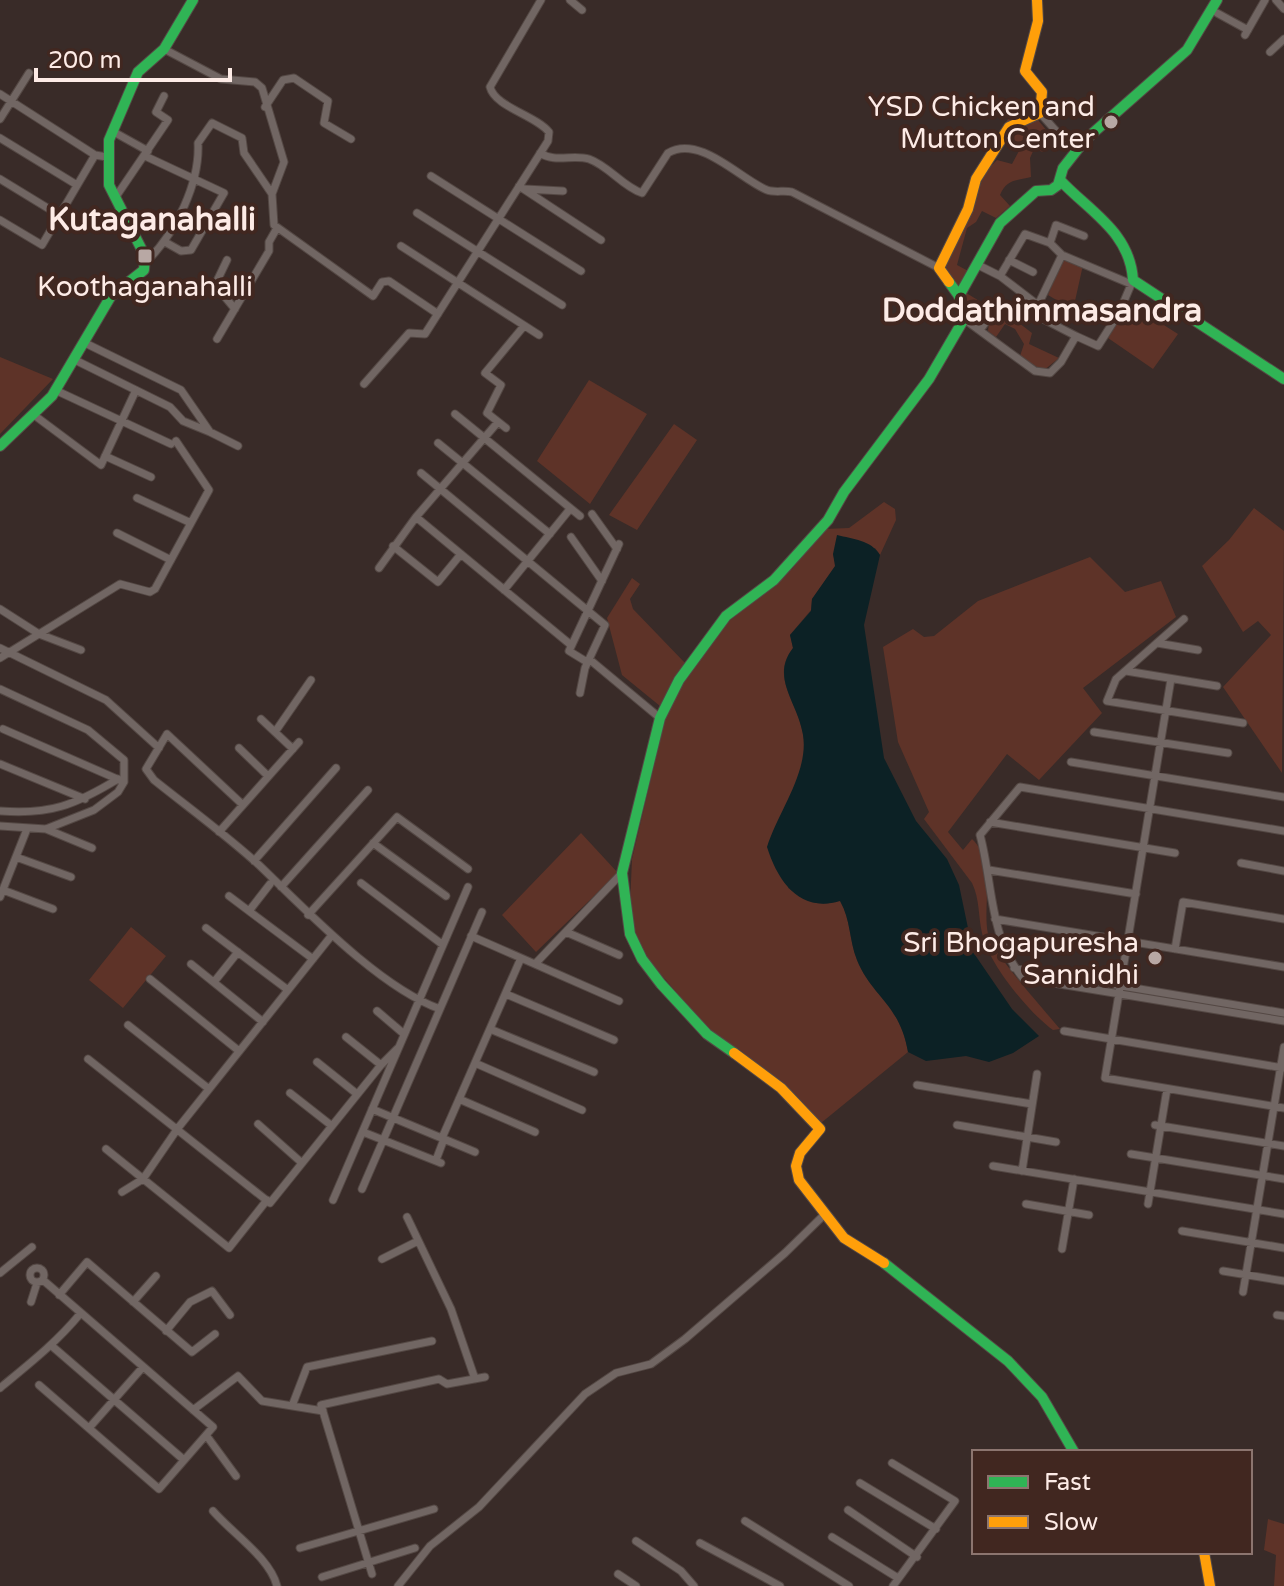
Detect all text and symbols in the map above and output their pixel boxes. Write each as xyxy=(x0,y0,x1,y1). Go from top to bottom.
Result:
scale bar xyxy=(36,32,230,82)
text: 200 m xyxy=(48,46,122,75)
place label: YSD Chicken and Mutton Center xyxy=(868,90,1095,156)
marker: YSD Chicken and Mutton Center xyxy=(1102,113,1120,131)
district label: Kutaganahalli xyxy=(48,201,256,239)
marker: Koothaganahalli xyxy=(136,247,154,265)
place label: Koothaganahalli xyxy=(37,270,253,304)
district label: Doddathimmasandra xyxy=(882,292,1202,330)
place label: Sri Bhogapuresha Sannidhi xyxy=(903,926,1139,992)
marker: Sri Bhogapuresha Sannidhi xyxy=(1146,949,1164,967)
legend xyxy=(972,1450,1252,1554)
text: Fast xyxy=(1044,1468,1091,1497)
text: Slow xyxy=(1044,1508,1098,1537)

